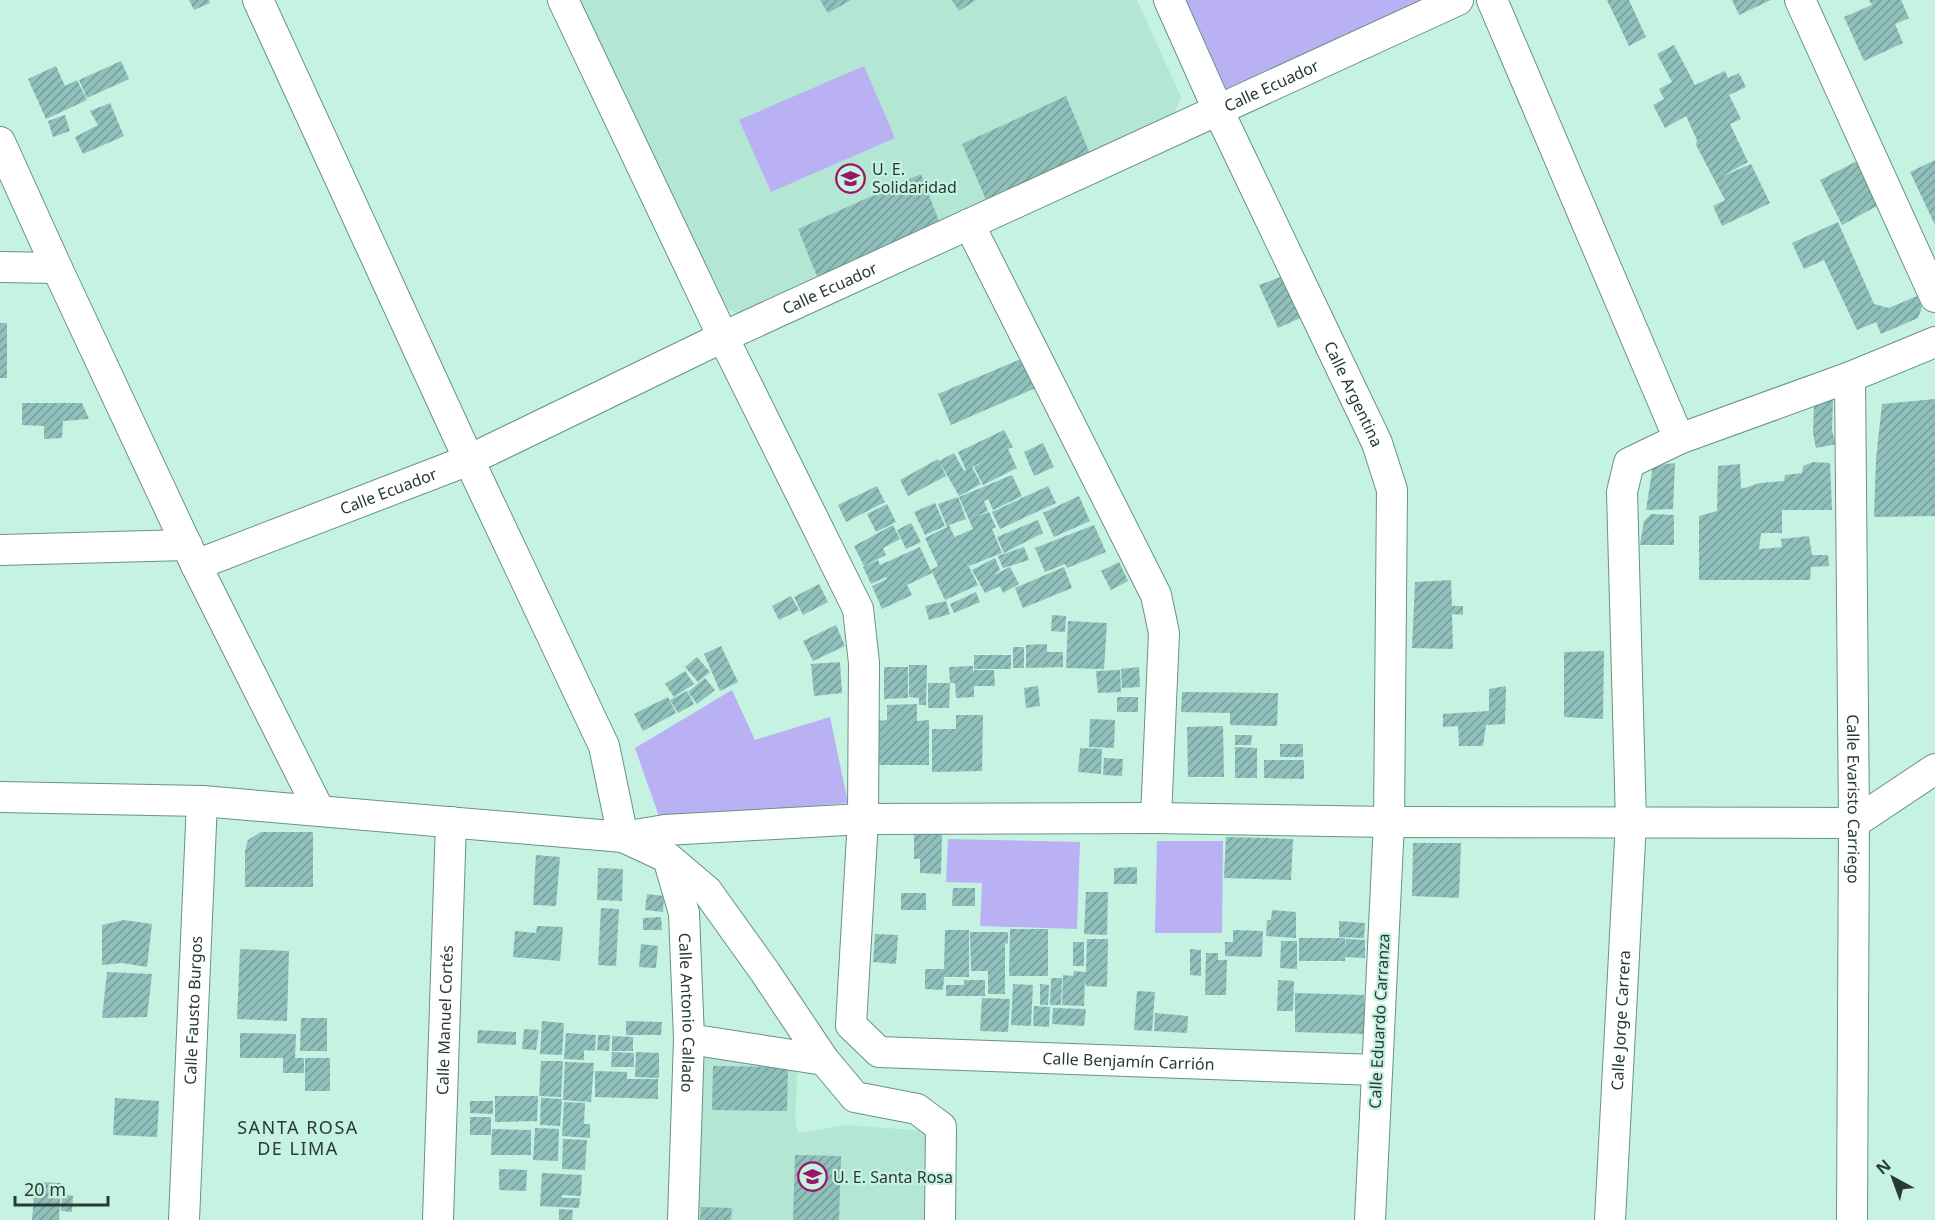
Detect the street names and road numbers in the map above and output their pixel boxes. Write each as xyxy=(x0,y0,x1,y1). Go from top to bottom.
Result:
street label: Calle Ecuador xyxy=(1220,54,1323,117)
street label: Calle Ecuador xyxy=(779,257,881,319)
street label: Calle Argentina xyxy=(1319,337,1388,450)
street label: Calle Ecuador xyxy=(337,462,440,520)
street label: Calle Evaristo Carriego xyxy=(1842,714,1865,884)
street label: Calle Antonio Callado xyxy=(674,932,700,1093)
street label: Calle Eduardo Carranza xyxy=(1363,933,1395,1109)
street label: Calle Fausto Burgos xyxy=(179,935,207,1085)
street label: Calle Manuel Cortés xyxy=(431,945,458,1095)
street label: Calle Jorge Carrera xyxy=(1606,950,1635,1091)
street label: Calle Benjamín Carrión xyxy=(1042,1047,1215,1075)

